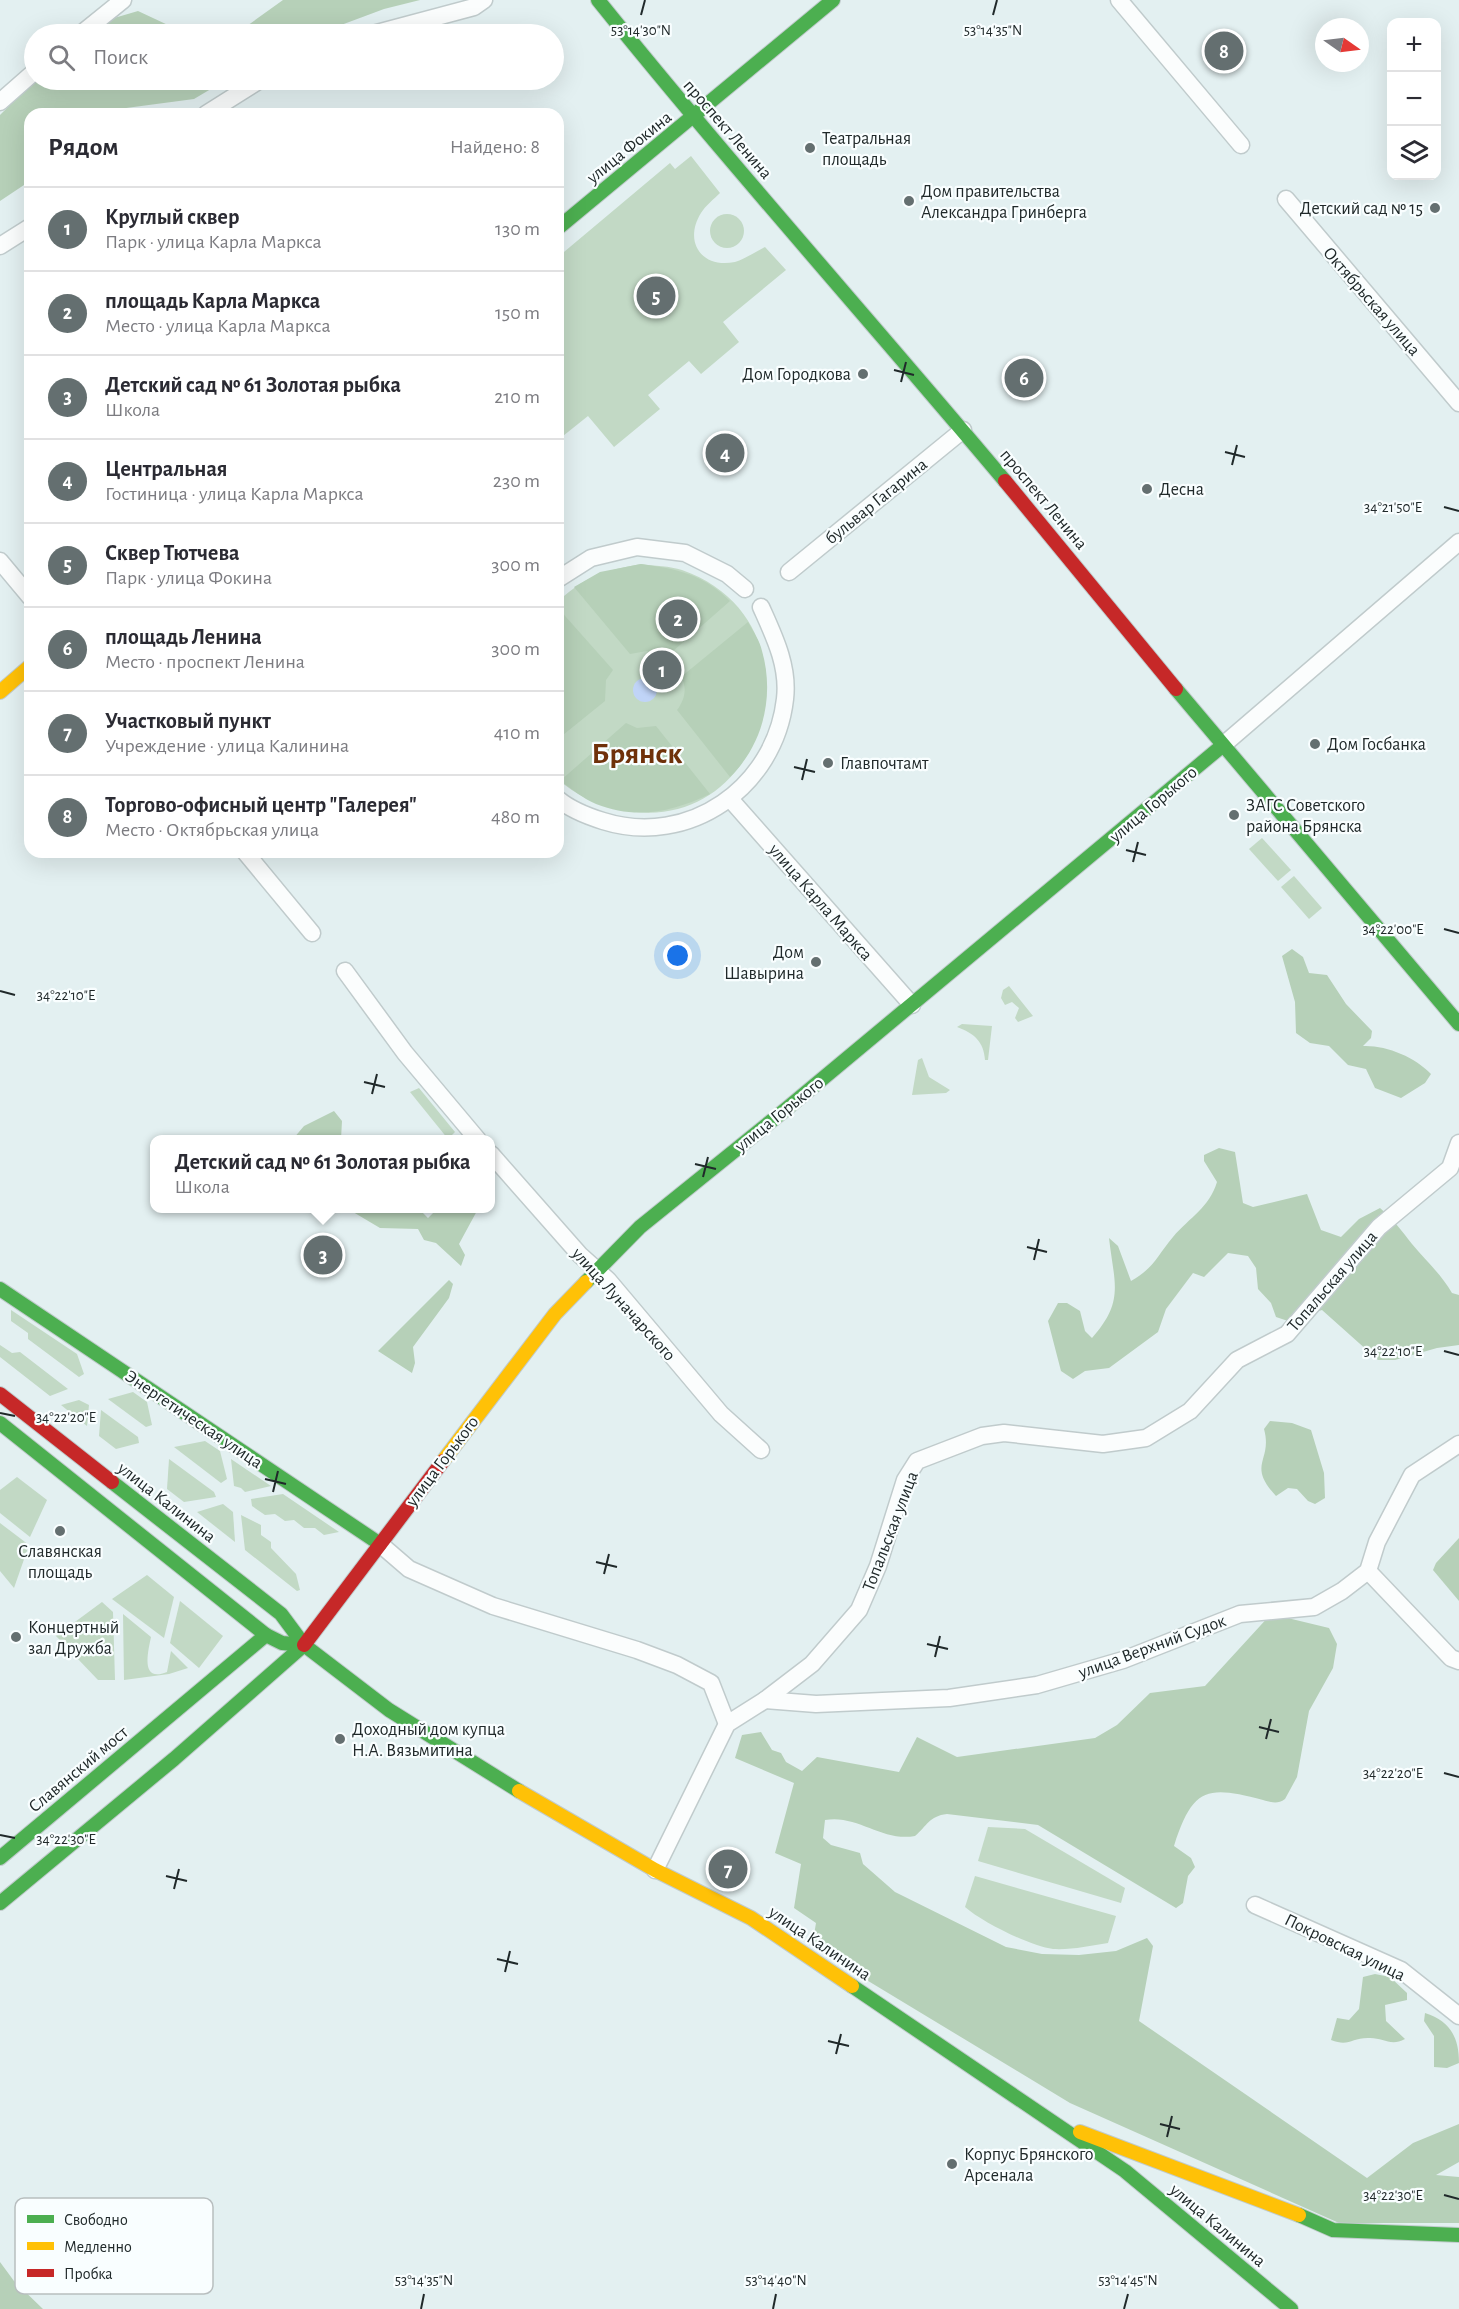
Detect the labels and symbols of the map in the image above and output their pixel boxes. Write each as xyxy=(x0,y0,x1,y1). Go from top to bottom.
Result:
north arrow xyxy=(1315,18,1369,72)
text: 53°14'30"N xyxy=(611,23,671,38)
text: 53°14'35"N xyxy=(964,23,1022,38)
pin: 8 xyxy=(1204,28,1244,74)
street label: проспект Ленина xyxy=(679,77,775,183)
street label: улица Фокина xyxy=(583,108,675,188)
place label: Театральная площадь xyxy=(822,130,911,169)
marker: Театральная площадь xyxy=(803,141,817,155)
place label: Дом правительства Александра Гринберга xyxy=(921,183,1087,222)
marker: Дом правительства Александра Гринберга xyxy=(902,194,916,208)
place label: Детский сад № 15 xyxy=(1300,200,1423,218)
marker: Детский сад № 15 xyxy=(1428,201,1442,215)
street label: Октябрьская улица xyxy=(1319,243,1424,360)
pin: 5 xyxy=(636,274,676,318)
pin: 6 xyxy=(1004,356,1044,400)
place label: Дом Городкова xyxy=(742,366,851,384)
marker: Дом Городкова xyxy=(856,367,870,381)
pin: 4 xyxy=(706,430,744,476)
street label: проспект Ленина xyxy=(996,446,1090,553)
street label: бульвар Гагарина xyxy=(822,455,931,548)
place label: Десна xyxy=(1159,481,1204,499)
marker: Десна xyxy=(1140,482,1154,496)
text: 34°21'50"E xyxy=(1364,500,1422,515)
pin: 2 xyxy=(658,596,698,642)
pin: 1 xyxy=(642,648,682,692)
place label: Дом Госбанка xyxy=(1327,735,1426,754)
marker: Дом Госбанка xyxy=(1308,737,1322,751)
district label: Брянск xyxy=(592,739,683,769)
place label: Главпочтамт xyxy=(840,755,929,773)
marker: Главпочтамт xyxy=(821,756,835,770)
street label: улица Горького xyxy=(1106,763,1201,847)
place label: ЗАГС Советского района Брянска xyxy=(1246,797,1365,836)
marker: ЗАГС Советского района Брянска xyxy=(1227,808,1241,822)
street label: улица Карла Маркса xyxy=(764,840,876,964)
text: 34°22'00"E xyxy=(1362,922,1424,937)
your location xyxy=(663,941,692,970)
place label: Дом Шавырина xyxy=(724,944,804,983)
marker: Дом Шавырина xyxy=(809,955,823,969)
text: 34°22'10"E xyxy=(37,988,95,1003)
street label: улица Горького xyxy=(731,1074,827,1156)
street label: Топальская улица xyxy=(1284,1228,1381,1335)
pin: 3 xyxy=(304,1232,342,1278)
street label: улица Луначарского xyxy=(567,1244,679,1365)
text: 34°22'10"E xyxy=(1364,1344,1422,1359)
street label: Энергетическая улица xyxy=(122,1367,265,1472)
text: 34°22'20"E xyxy=(36,1410,96,1425)
street label: улица Горького xyxy=(402,1413,483,1511)
street label: улица Калинина xyxy=(113,1459,219,1546)
street label: Топальская улица xyxy=(860,1469,922,1594)
marker: Славянская площадь xyxy=(53,1524,67,1538)
place label: Славянская площадь xyxy=(18,1543,102,1582)
street label: улица Верхний Судок xyxy=(1075,1612,1229,1682)
place label: Концертный зал Дружба xyxy=(28,1619,119,1658)
marker: Концертный зал Дружба xyxy=(9,1630,23,1644)
place label: Доходный дом купца Н.А. Вязьмитина xyxy=(352,1721,505,1760)
street label: Славянский мост xyxy=(26,1723,132,1816)
marker: Доходный дом купца Н.А. Вязьмитина xyxy=(333,1732,347,1746)
text: 34°22'20"E xyxy=(1363,1766,1423,1781)
text: 34°22'30"E xyxy=(36,1832,96,1847)
pin: 7 xyxy=(708,1846,748,1892)
street label: улица Калинина xyxy=(764,1903,874,1984)
street label: Покровская улица xyxy=(1281,1911,1408,1985)
place label: Корпус Брянского Арсенала xyxy=(964,2146,1094,2185)
marker: Корпус Брянского Арсенала xyxy=(945,2157,959,2171)
street label: улица Калинина xyxy=(1165,2180,1269,2271)
text: 34°22'30"E xyxy=(1363,2188,1423,2203)
legend xyxy=(15,2198,213,2294)
text: Свободно xyxy=(64,2212,128,2228)
text: Медленно xyxy=(64,2239,132,2255)
text: Пробка xyxy=(64,2266,113,2282)
text: 53°14'35"N xyxy=(395,2273,453,2288)
text: 53°14'40"N xyxy=(745,2273,807,2288)
text: 53°14'45"N xyxy=(1098,2273,1158,2288)

